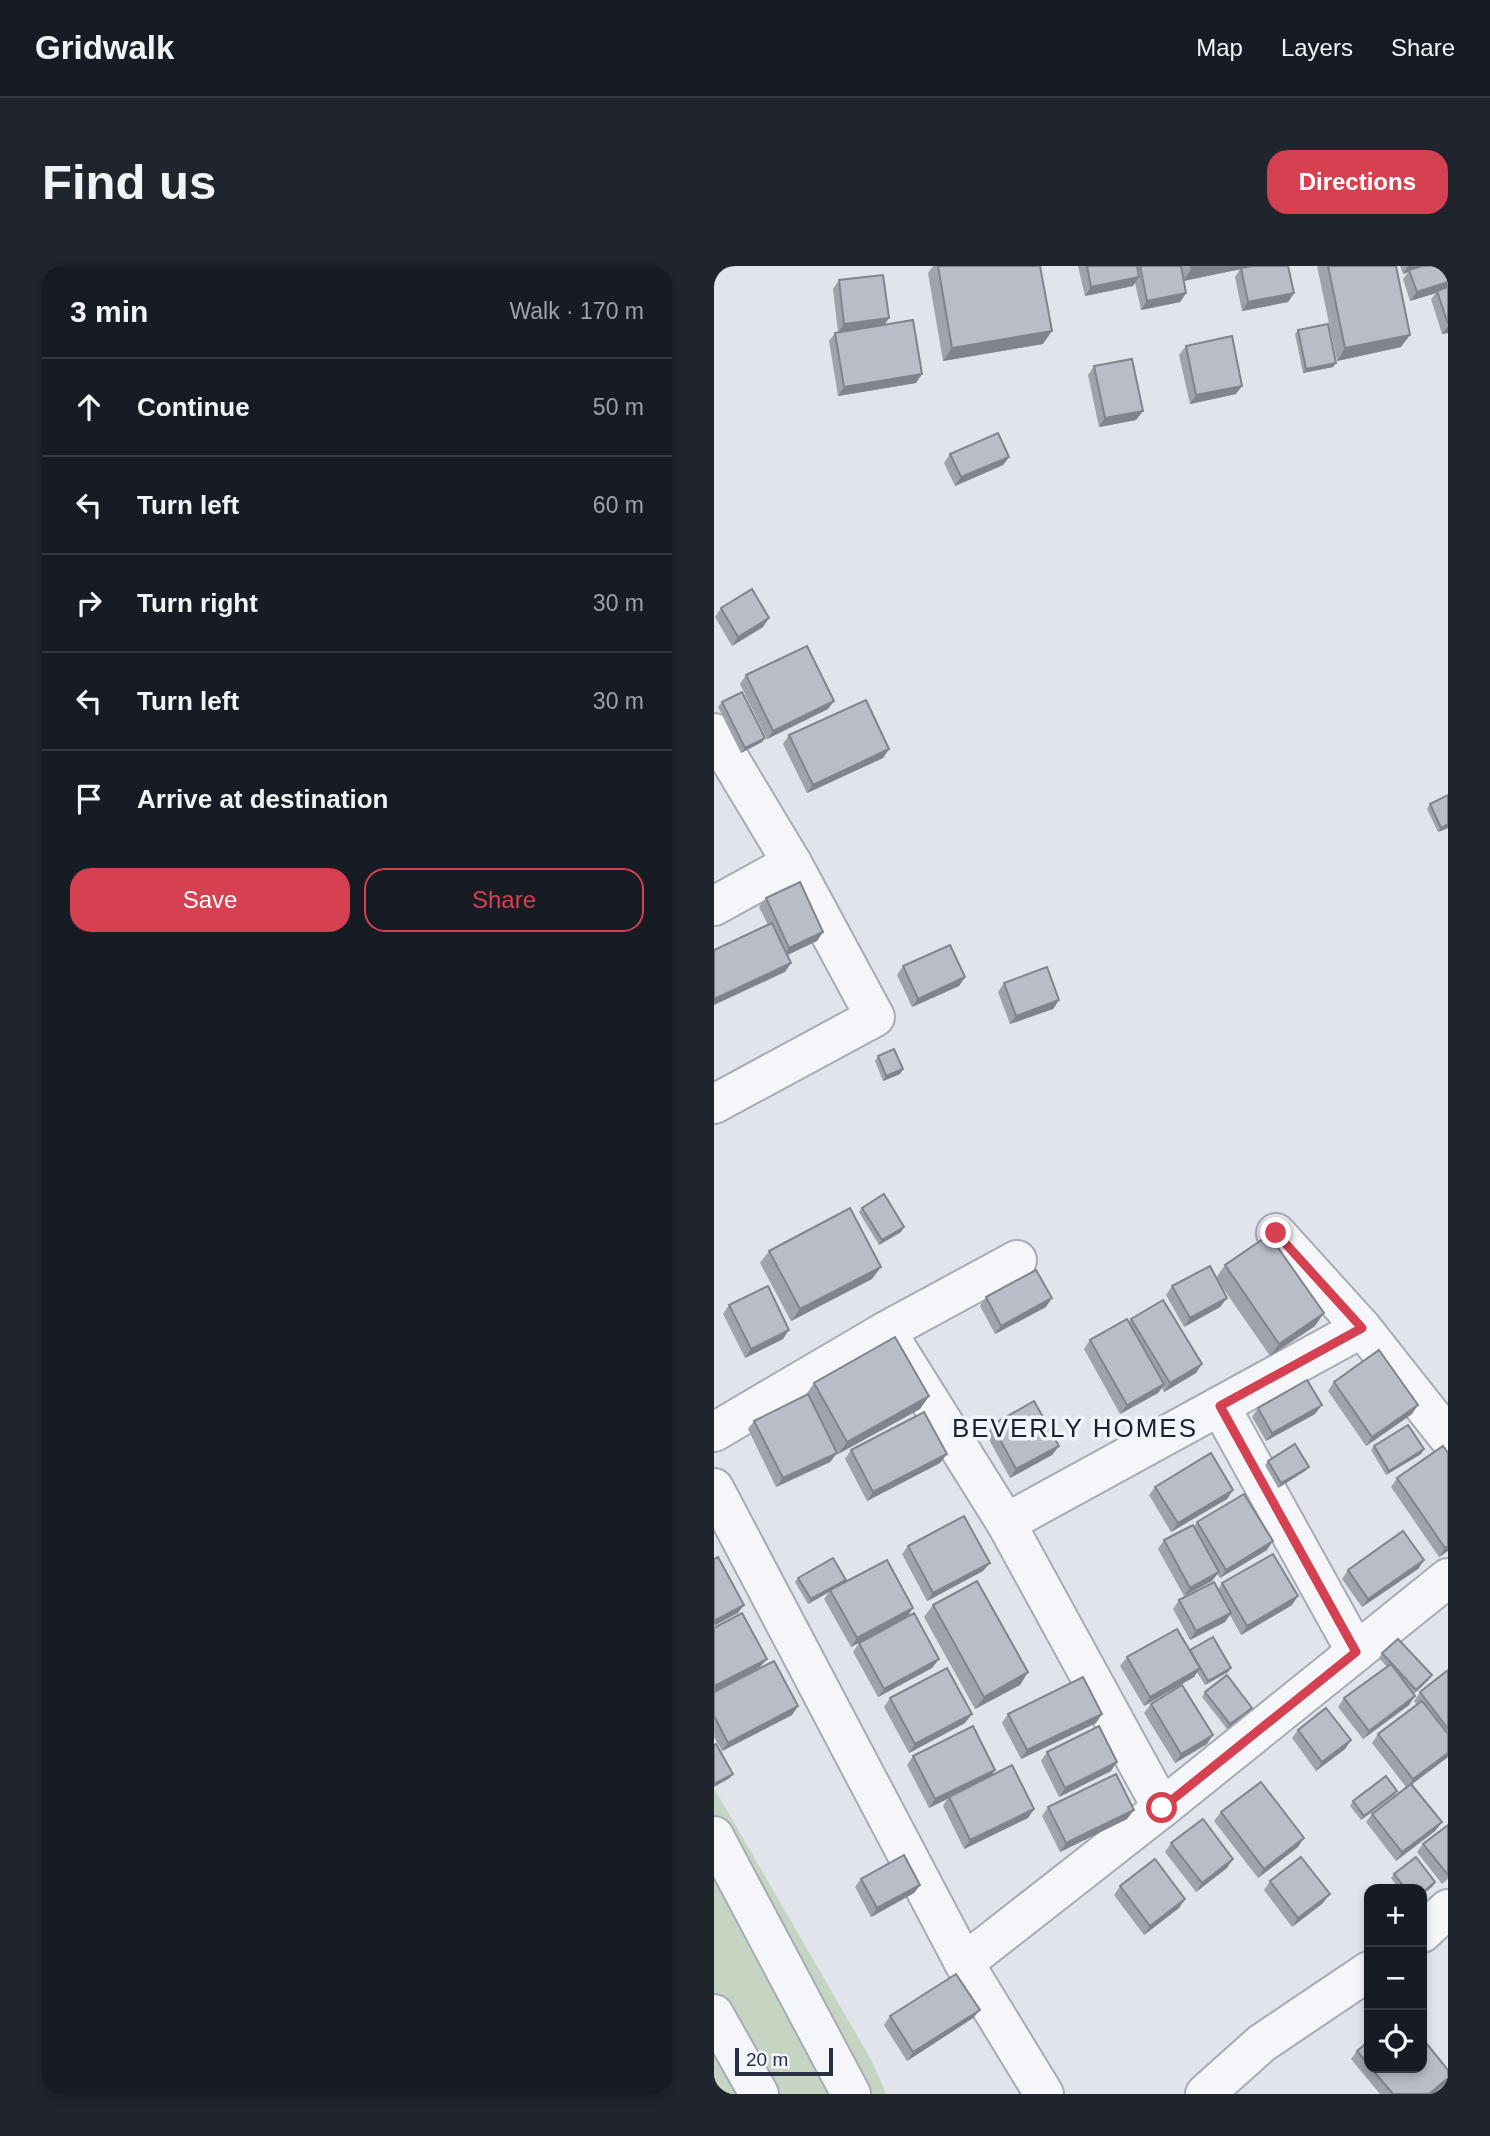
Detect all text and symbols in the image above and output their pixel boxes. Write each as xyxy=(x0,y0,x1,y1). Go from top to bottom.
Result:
text: Gridwalk xyxy=(35,29,174,66)
text: Map xyxy=(1196,34,1243,61)
text: Layers xyxy=(1281,34,1353,61)
text: Share xyxy=(1391,34,1455,61)
button: Directions xyxy=(1267,150,1448,214)
text: Find us xyxy=(42,155,216,209)
text: 3 min xyxy=(70,295,148,328)
text: Walk · 170 m xyxy=(509,298,644,324)
icon: ahead xyxy=(70,388,108,426)
text: Continue xyxy=(137,392,250,422)
text: 50 m xyxy=(593,394,644,420)
icon: left xyxy=(70,486,108,524)
text: Turn left xyxy=(137,490,239,520)
text: 60 m xyxy=(593,492,644,518)
icon: right xyxy=(70,584,108,622)
text: Turn right xyxy=(137,588,258,618)
text: 30 m xyxy=(593,590,644,616)
icon: left xyxy=(70,682,108,720)
text: Turn left xyxy=(137,686,239,716)
text: 30 m xyxy=(593,688,644,714)
icon: arrive xyxy=(70,780,108,818)
text: Arrive at destination xyxy=(137,784,388,814)
button: Save xyxy=(70,868,350,932)
button: Share xyxy=(364,868,644,932)
route end xyxy=(1260,1217,1291,1248)
district label: BEVERLY HOMES xyxy=(952,1413,1198,1443)
route start xyxy=(1146,1792,1177,1823)
map controls xyxy=(1364,1884,1427,2073)
button: + xyxy=(1364,1884,1427,1947)
button: − xyxy=(1364,1947,1427,2010)
button: locate xyxy=(1364,2010,1427,2073)
scale bar xyxy=(735,2045,833,2077)
text: 20 m xyxy=(746,2049,788,2070)

